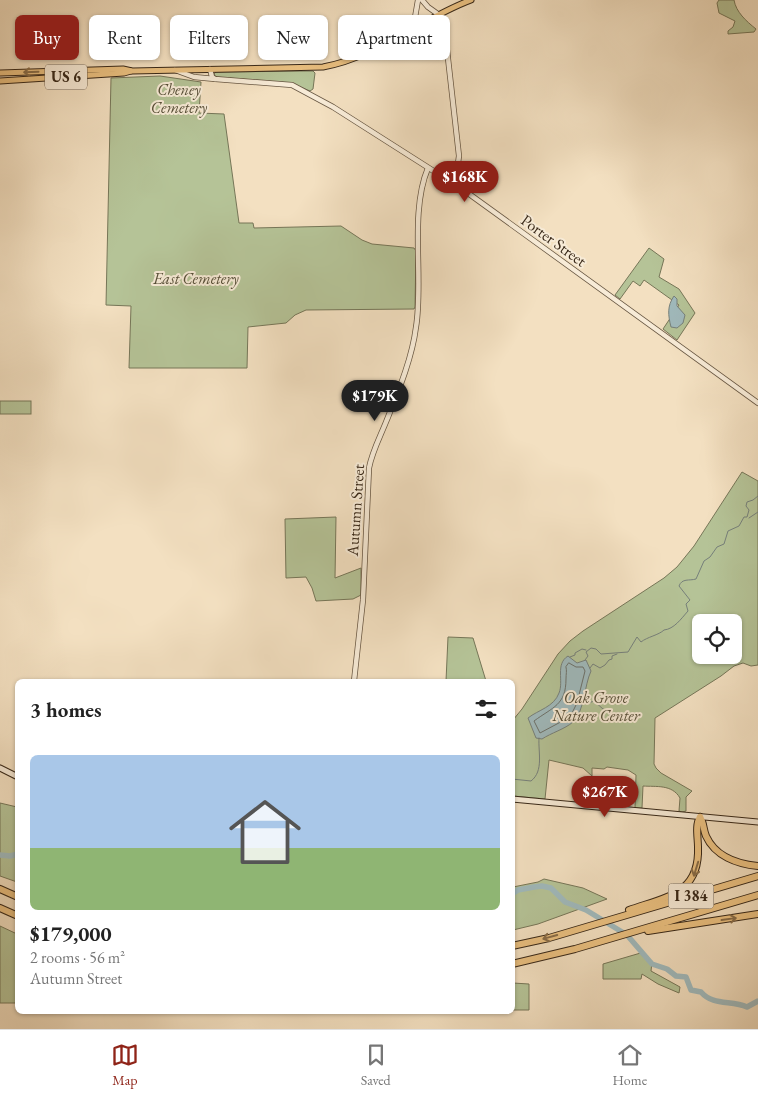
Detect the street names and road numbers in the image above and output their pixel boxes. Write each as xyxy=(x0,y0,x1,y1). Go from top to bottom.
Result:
road number: US 6 xyxy=(45,64,87,90)
street label: Porter Street xyxy=(517,209,591,271)
street label: Autumn Street xyxy=(342,463,369,558)
road number: I 384 xyxy=(668,884,714,908)

